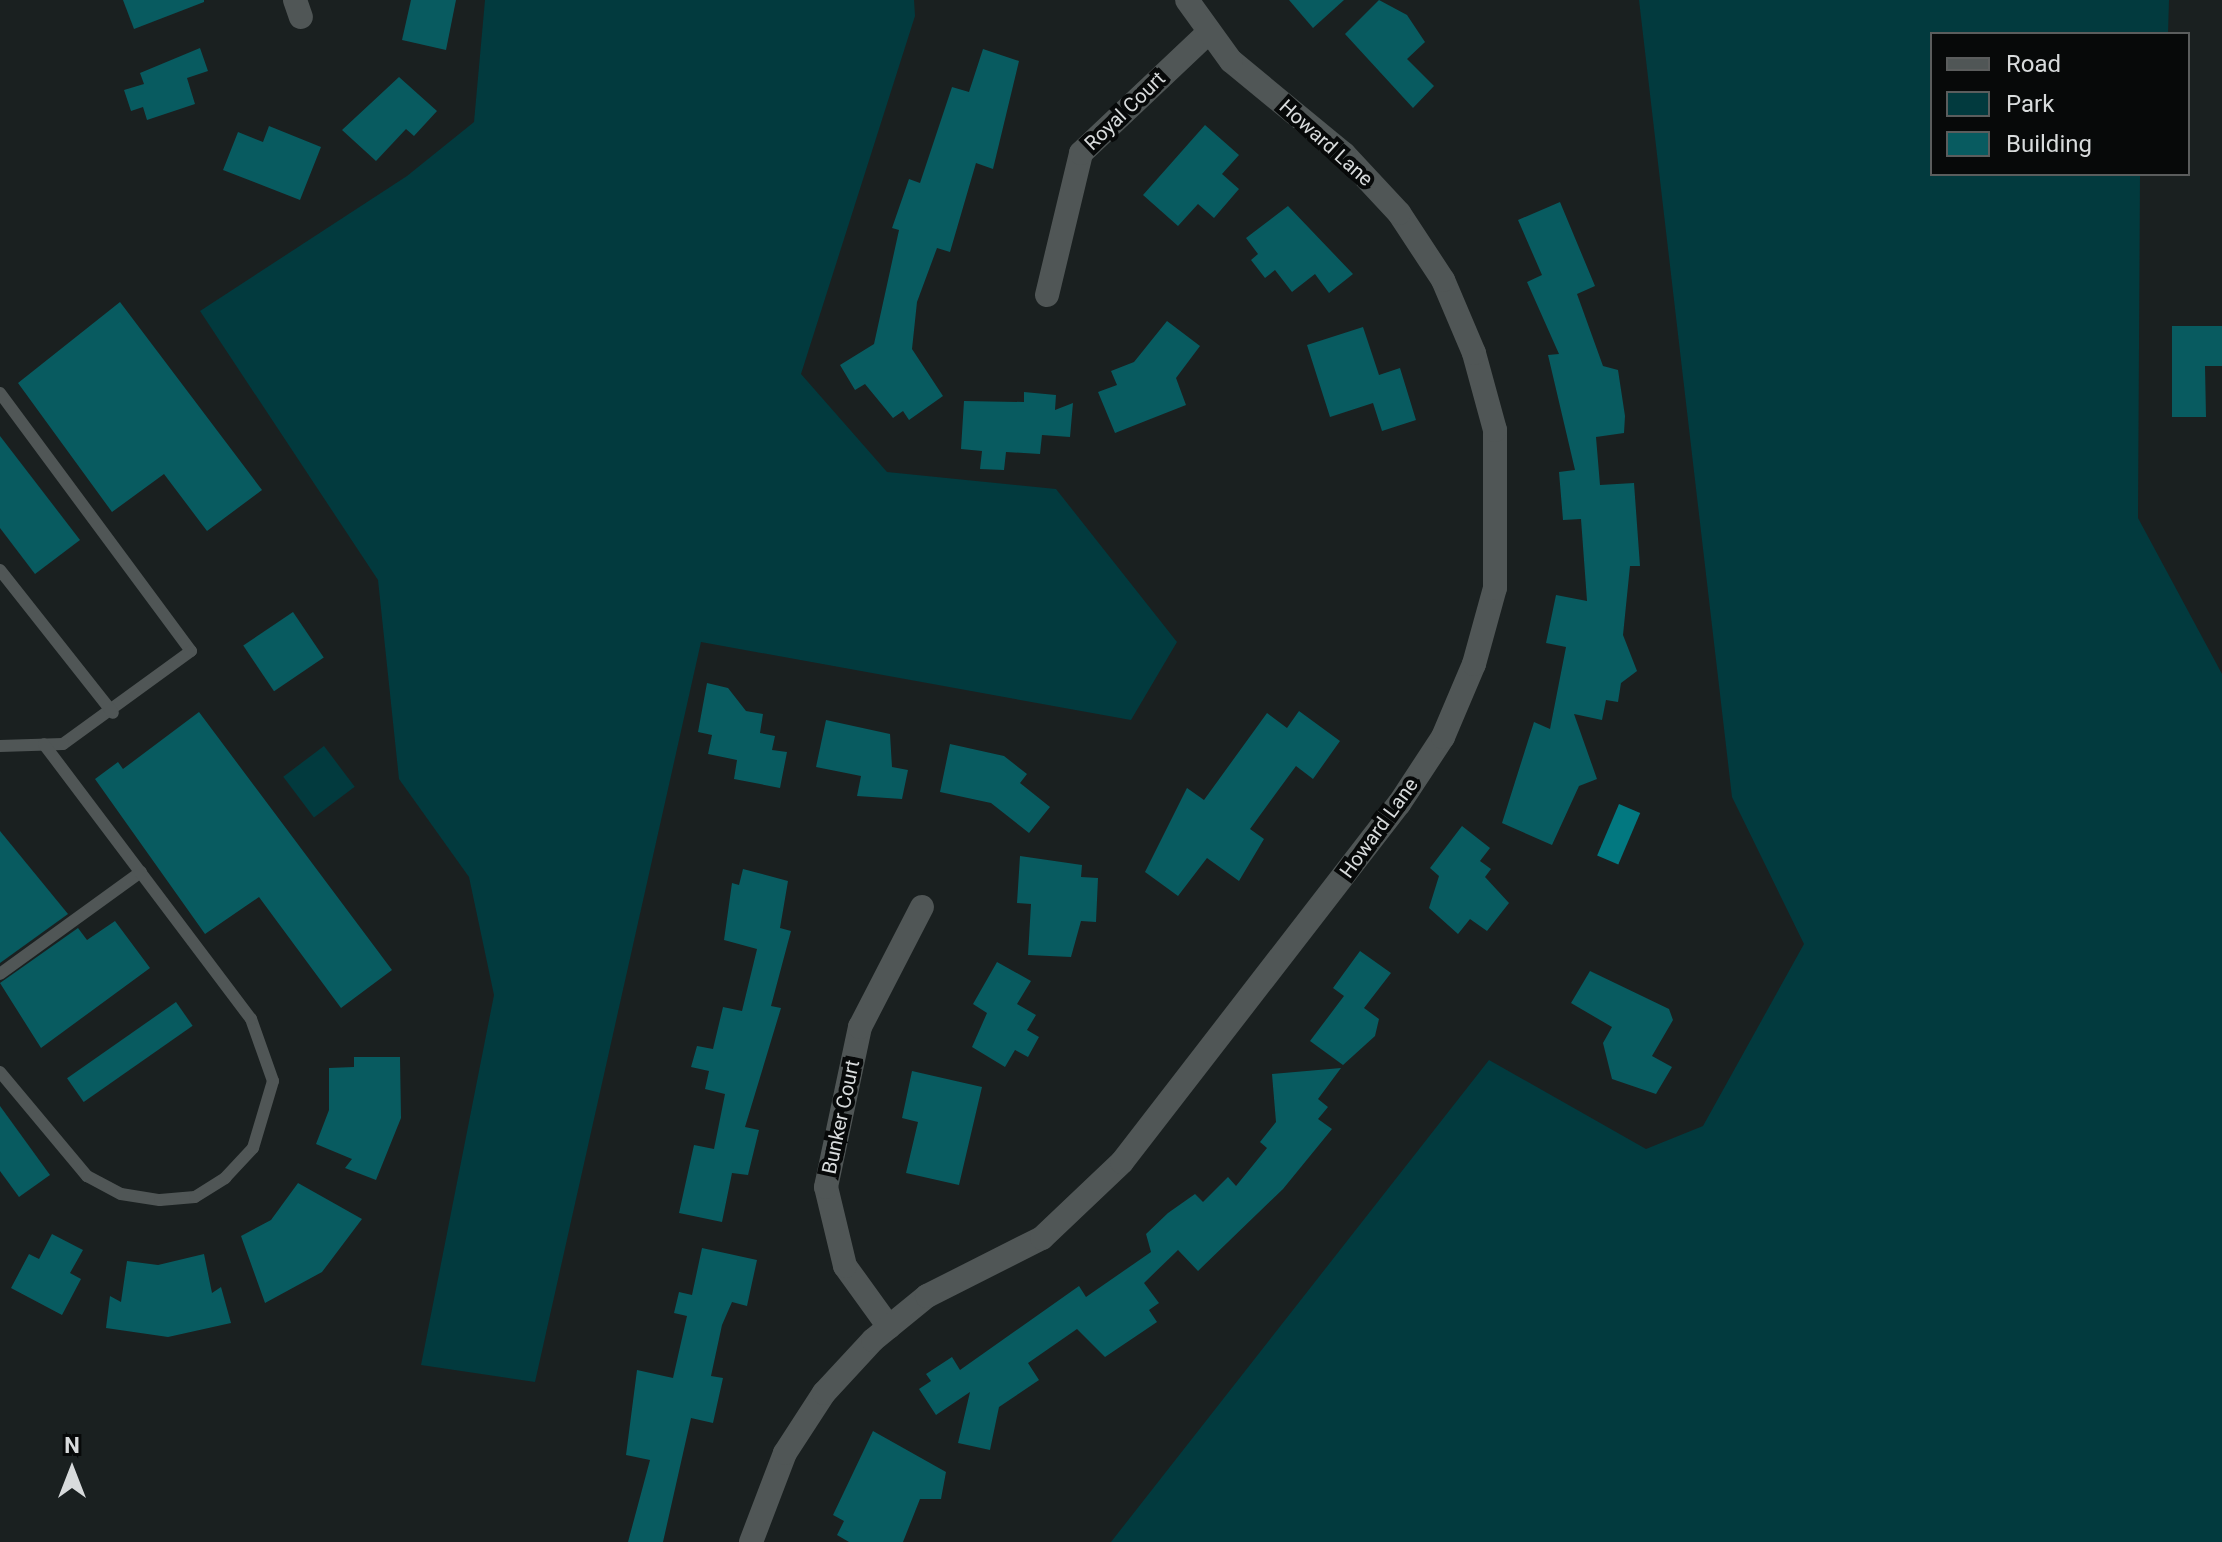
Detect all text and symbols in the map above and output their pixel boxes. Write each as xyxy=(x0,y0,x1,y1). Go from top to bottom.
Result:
legend xyxy=(1930,32,2190,176)
text: Road xyxy=(2006,50,2061,78)
street label: Royal Court xyxy=(1080,67,1170,155)
text: Park xyxy=(2006,90,2054,118)
street label: Howard Lane xyxy=(1274,95,1378,191)
text: Building xyxy=(2006,130,2092,158)
street label: Howard Lane xyxy=(1335,773,1423,883)
street label: Bunker Court xyxy=(817,1058,865,1176)
north arrow xyxy=(32,1430,112,1510)
text: N xyxy=(64,1433,80,1458)

